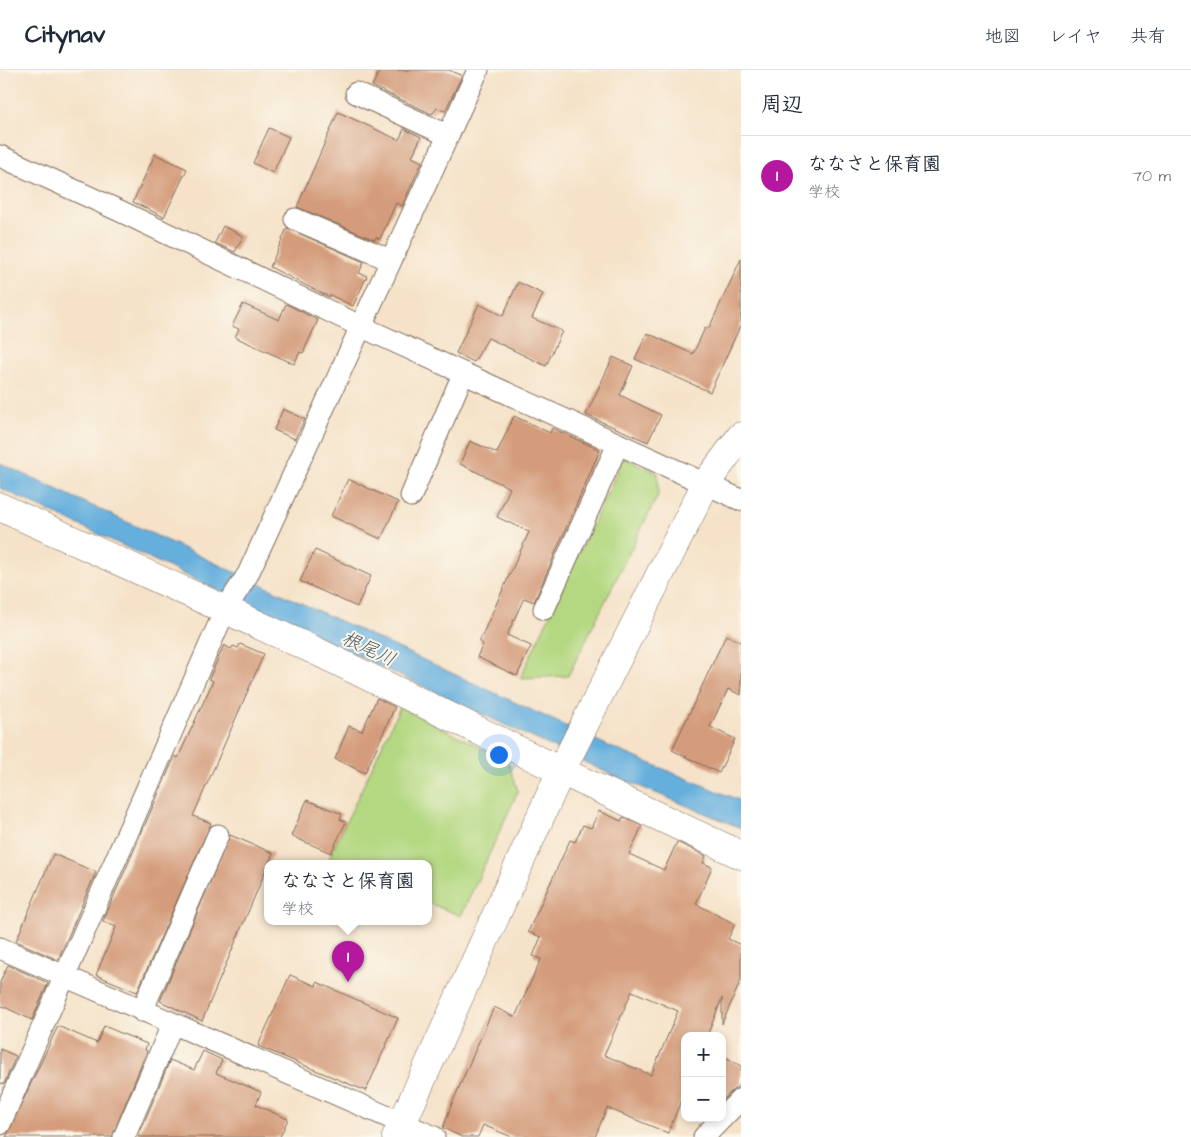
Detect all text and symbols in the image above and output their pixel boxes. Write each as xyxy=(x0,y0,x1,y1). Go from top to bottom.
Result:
text: Citynav xyxy=(25,18,105,52)
text: 地図 xyxy=(985,24,1021,49)
text: レイヤ xyxy=(1049,24,1102,49)
text: 共有 xyxy=(1130,24,1166,49)
text: 周辺 xyxy=(761,90,803,119)
text: ななさと保育園 xyxy=(808,151,941,178)
text: 1 xyxy=(776,165,778,187)
text: 70 m xyxy=(1132,165,1171,187)
text: 学校 xyxy=(808,181,840,203)
water label: 根尾川 xyxy=(337,625,400,674)
your location xyxy=(486,742,512,768)
popup xyxy=(264,860,432,925)
text: ななさと保育園 xyxy=(281,868,415,895)
text: 学校 xyxy=(281,898,314,920)
pin: 1 xyxy=(332,941,364,982)
map controls xyxy=(681,1032,726,1122)
button: + xyxy=(681,1032,726,1077)
button: − xyxy=(681,1077,726,1122)

